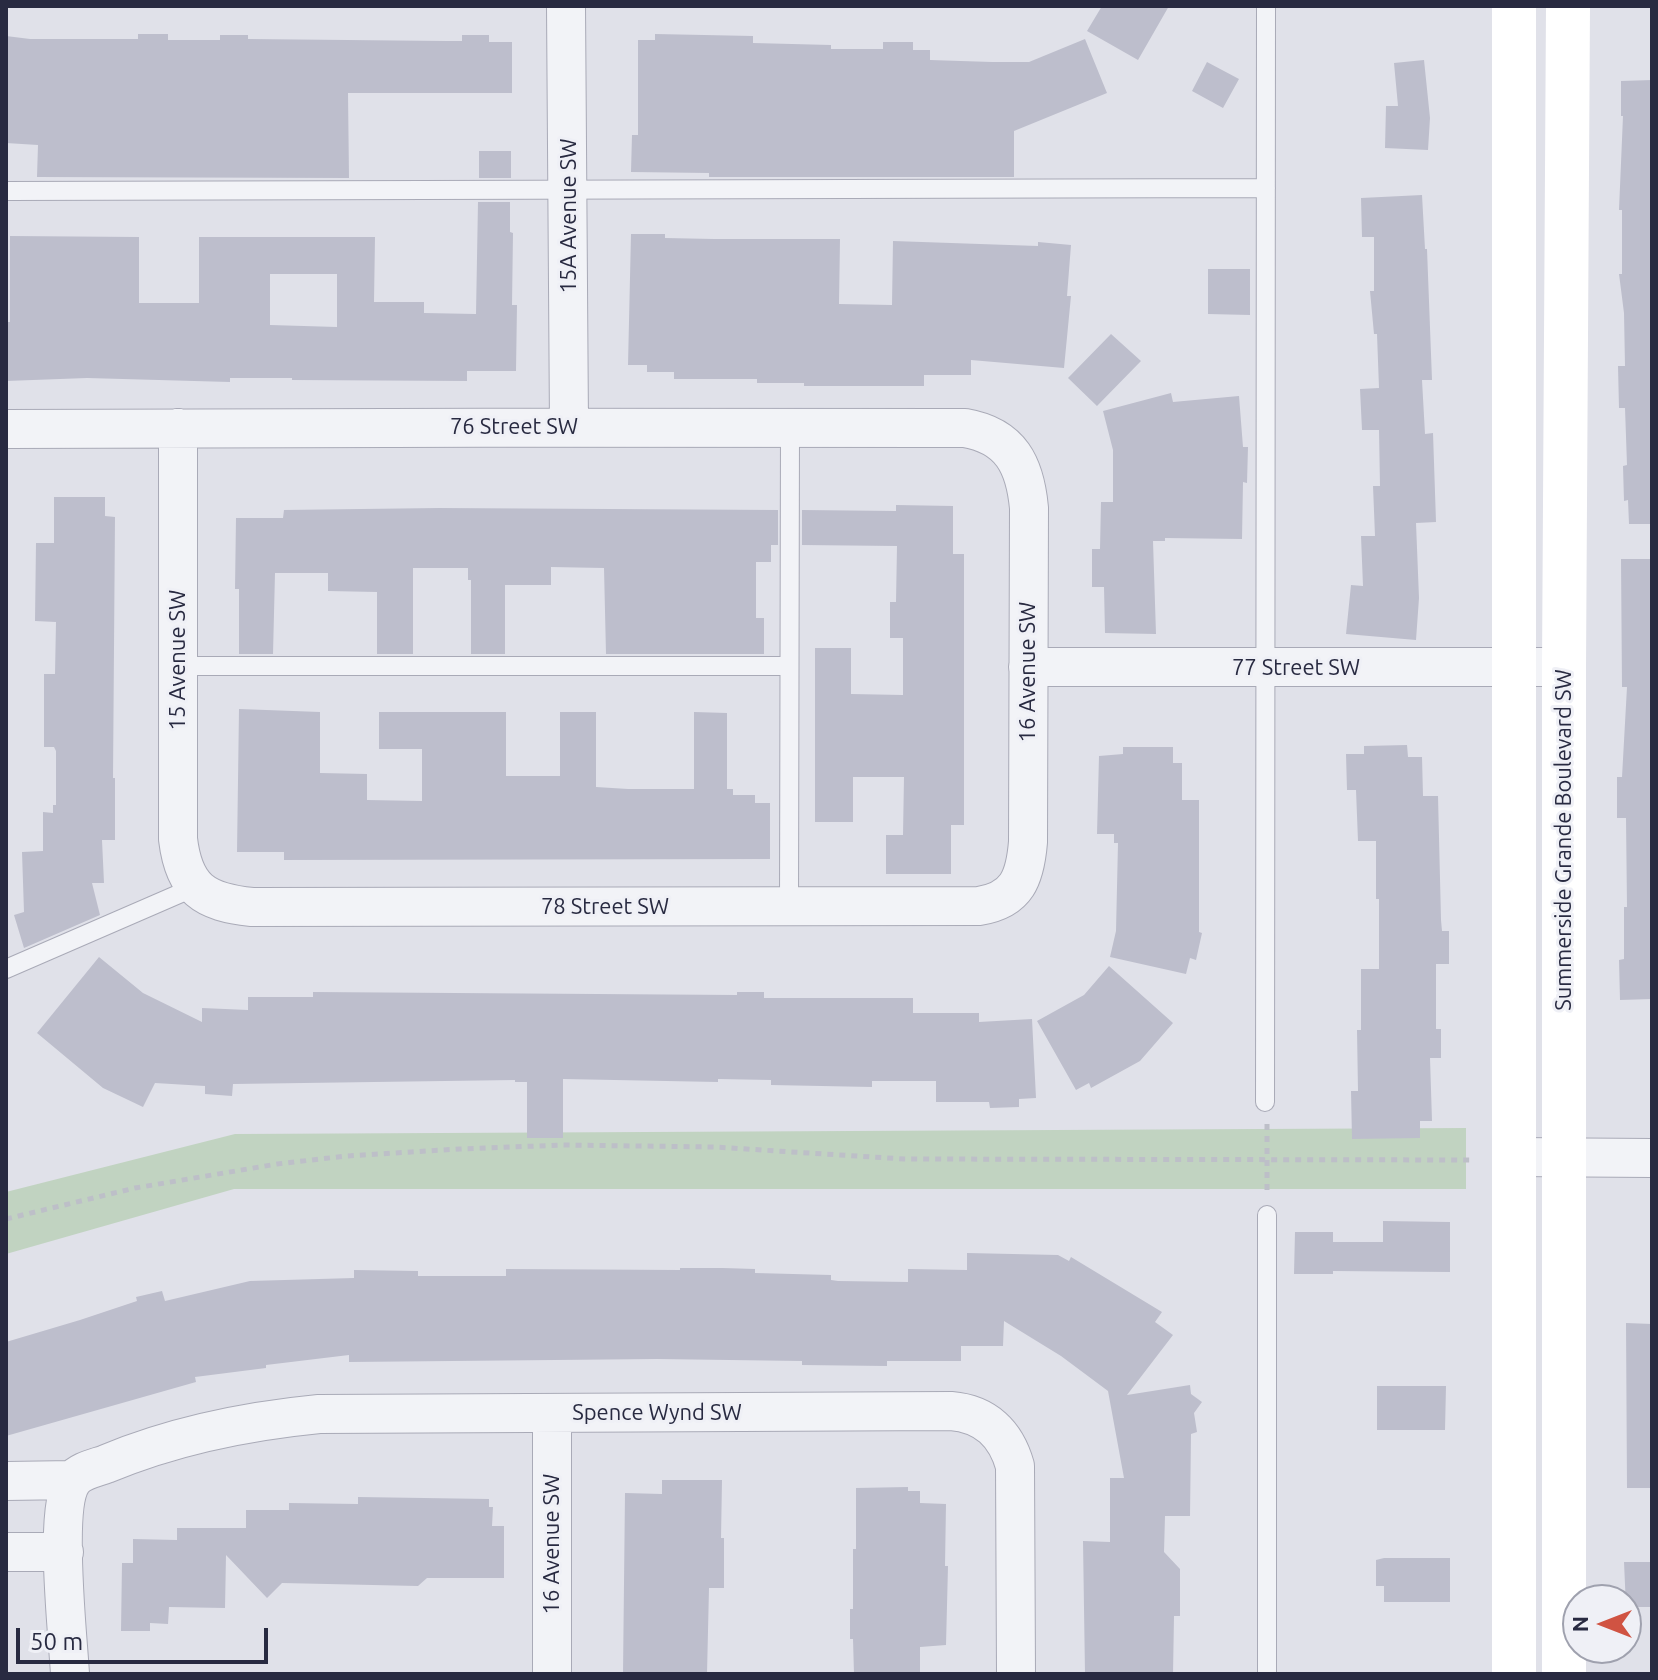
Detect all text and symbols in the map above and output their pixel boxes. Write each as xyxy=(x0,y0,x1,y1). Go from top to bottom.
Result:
street label: 15A Avenue SW xyxy=(556,138,582,294)
street label: 76 Street SW xyxy=(450,414,578,440)
street label: 15 Avenue SW xyxy=(165,590,191,730)
street label: 16 Avenue SW xyxy=(1015,602,1041,742)
street label: 77 Street SW xyxy=(1232,655,1360,681)
street label: Summerside Grande Boulevard SW xyxy=(1551,669,1577,1011)
street label: 78 Street SW xyxy=(541,894,669,920)
street label: Spence Wynd SW xyxy=(572,1400,742,1426)
street label: 16 Avenue SW xyxy=(539,1474,565,1614)
north arrow xyxy=(1562,1584,1642,1664)
scale bar xyxy=(20,1612,272,1662)
text: N xyxy=(1567,1616,1592,1632)
text: 50 m xyxy=(30,1628,83,1655)

